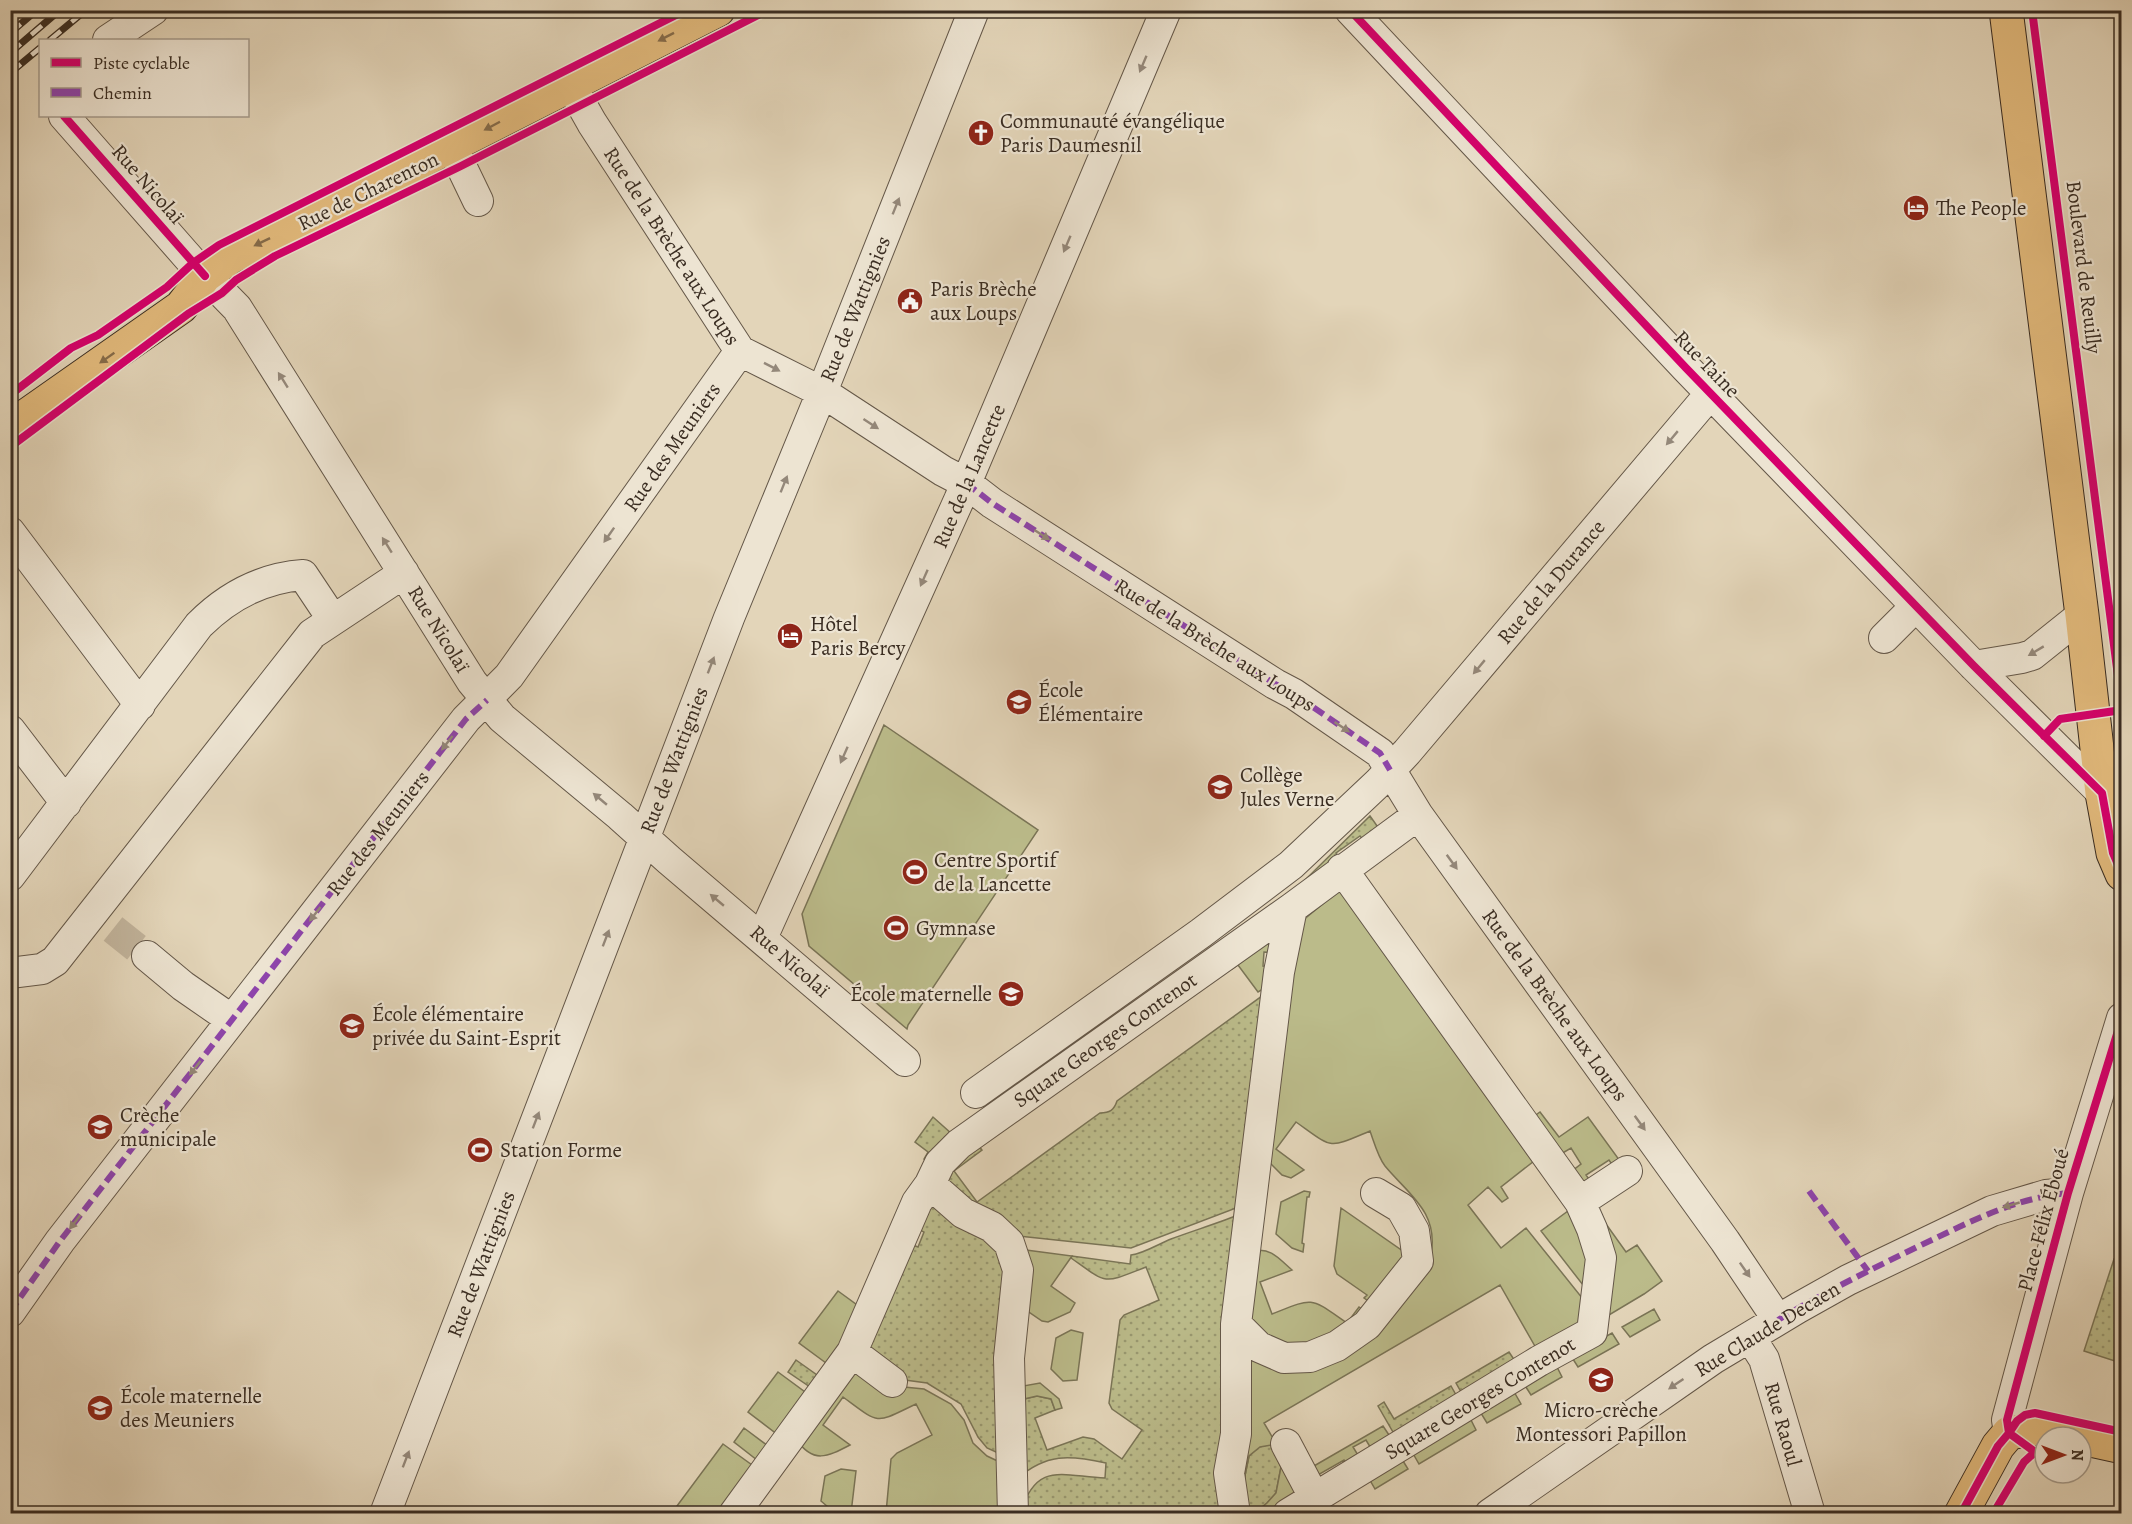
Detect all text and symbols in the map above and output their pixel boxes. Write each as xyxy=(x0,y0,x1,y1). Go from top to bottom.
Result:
one-way arrow xyxy=(657,32,674,42)
legend xyxy=(39,39,249,117)
text: Piste cyclable xyxy=(93,51,190,75)
one-way arrow xyxy=(1138,56,1148,74)
text: Chemin xyxy=(93,81,152,105)
place label: Communauté évangélique Paris Daumesnil xyxy=(1000,107,1225,159)
church icon: Communauté évangélique Paris Daumesnil xyxy=(966,118,996,148)
one-way arrow xyxy=(483,121,500,131)
street label: Rue Nicolaï xyxy=(105,138,191,230)
street label: Rue de la Brèche aux Loups xyxy=(597,141,747,351)
street label: Rue de Charenton xyxy=(293,145,443,237)
street label: Boulevard de Reuilly xyxy=(2059,179,2109,356)
hotel icon: The People xyxy=(1901,193,1931,223)
place label: The People xyxy=(1936,194,2026,222)
one-way arrow xyxy=(892,197,901,215)
street label: Rue de Wattignies xyxy=(813,232,897,386)
one-way arrow xyxy=(1062,235,1071,253)
one-way arrow xyxy=(253,237,270,246)
place label: Paris Brèche aux Loups xyxy=(930,275,1037,327)
public building icon: Paris Brèche aux Loups xyxy=(895,286,925,316)
street label: Rue Taine xyxy=(1668,324,1746,404)
one-way arrow xyxy=(100,352,116,364)
one-way arrow xyxy=(764,362,781,372)
one-way arrow xyxy=(277,372,288,388)
street label: Rue des Meuniers xyxy=(617,377,727,517)
street label: Rue de la Lancette xyxy=(926,400,1012,552)
one-way arrow xyxy=(863,418,879,429)
one-way arrow xyxy=(1666,430,1679,446)
one-way arrow xyxy=(779,475,789,493)
street label: Rue de la Durance xyxy=(1491,514,1611,650)
one-way arrow xyxy=(603,527,615,543)
one-way arrow xyxy=(1034,529,1050,540)
one-way arrow xyxy=(381,537,392,553)
one-way arrow xyxy=(919,569,929,587)
street label: Rue de la Brèche aux Loups xyxy=(1109,572,1321,718)
street label: Rue Nicolaï xyxy=(401,580,477,678)
place label: Hôtel Paris Bercy xyxy=(810,610,906,662)
hotel icon: Hôtel Paris Bercy xyxy=(775,621,805,651)
one-way arrow xyxy=(2028,646,2044,657)
one-way arrow xyxy=(707,656,716,674)
one-way arrow xyxy=(1472,659,1485,675)
place label: École Élémentaire xyxy=(1038,676,1143,728)
street label: Rue de Wattignies xyxy=(633,683,715,837)
school or university icon: École Élémentaire xyxy=(1004,687,1034,717)
one-way arrow xyxy=(1334,721,1350,732)
one-way arrow xyxy=(442,736,454,751)
one-way arrow xyxy=(839,747,849,765)
place label: Collège Jules Verne xyxy=(1240,761,1334,813)
street label: Rue des Meuniers xyxy=(320,765,436,901)
school or university icon: Collège Jules Verne xyxy=(1205,772,1235,802)
one-way arrow xyxy=(593,793,608,806)
place label: Centre Sportif de la Lancette xyxy=(934,846,1060,898)
one-way arrow xyxy=(1446,855,1458,870)
sports icon: Centre Sportif de la Lancette xyxy=(900,857,930,887)
one-way arrow xyxy=(710,894,725,907)
street label: Rue de la Brèche aux Loups xyxy=(1476,903,1634,1107)
one-way arrow xyxy=(309,906,321,921)
sports icon: Gymnase xyxy=(881,913,911,943)
place label: Gymnase xyxy=(916,914,996,942)
street label: Rue Nicolaï xyxy=(744,918,836,1004)
one-way arrow xyxy=(602,929,611,947)
street label: Square Georges Contenot xyxy=(1008,966,1202,1114)
school or university icon: École maternelle xyxy=(996,979,1026,1009)
place label: École maternelle xyxy=(850,980,992,1008)
place label: École élémentaire privée du Saint-Esprit xyxy=(372,1000,561,1052)
school or university icon: École élémentaire privée du Saint-Esprit xyxy=(337,1011,367,1041)
one-way arrow xyxy=(189,1060,201,1075)
place label: Crèche municipale xyxy=(120,1101,217,1153)
one-way arrow xyxy=(532,1111,541,1129)
school or university icon: Crèche municipale xyxy=(85,1112,115,1142)
one-way arrow xyxy=(1634,1114,1646,1130)
sports icon: Station Forme xyxy=(465,1135,495,1165)
place label: Station Forme xyxy=(500,1136,622,1164)
street label: Place Félix Éboué xyxy=(2010,1145,2076,1295)
street label: Rue de Wattignies xyxy=(440,1187,522,1341)
one-way arrow xyxy=(2002,1201,2020,1210)
one-way arrow xyxy=(70,1214,82,1229)
one-way arrow xyxy=(1739,1262,1751,1278)
street label: Rue Claude Decaen xyxy=(1689,1275,1845,1383)
street label: Square Georges Contenot xyxy=(1379,1330,1581,1466)
school or university icon: Micro-crèche Montessori Papillon xyxy=(1586,1365,1616,1395)
one-way arrow xyxy=(1668,1378,1684,1390)
street label: Rue Raoul xyxy=(1758,1379,1808,1469)
place label: École maternelle des Meuniers xyxy=(120,1382,262,1434)
school or university icon: École maternelle des Meuniers xyxy=(85,1393,115,1423)
place label: Micro-crèche Montessori Papillon xyxy=(1515,1396,1687,1448)
north arrow xyxy=(2033,1425,2093,1485)
text: N xyxy=(2066,1449,2088,1461)
one-way arrow xyxy=(402,1450,411,1468)

